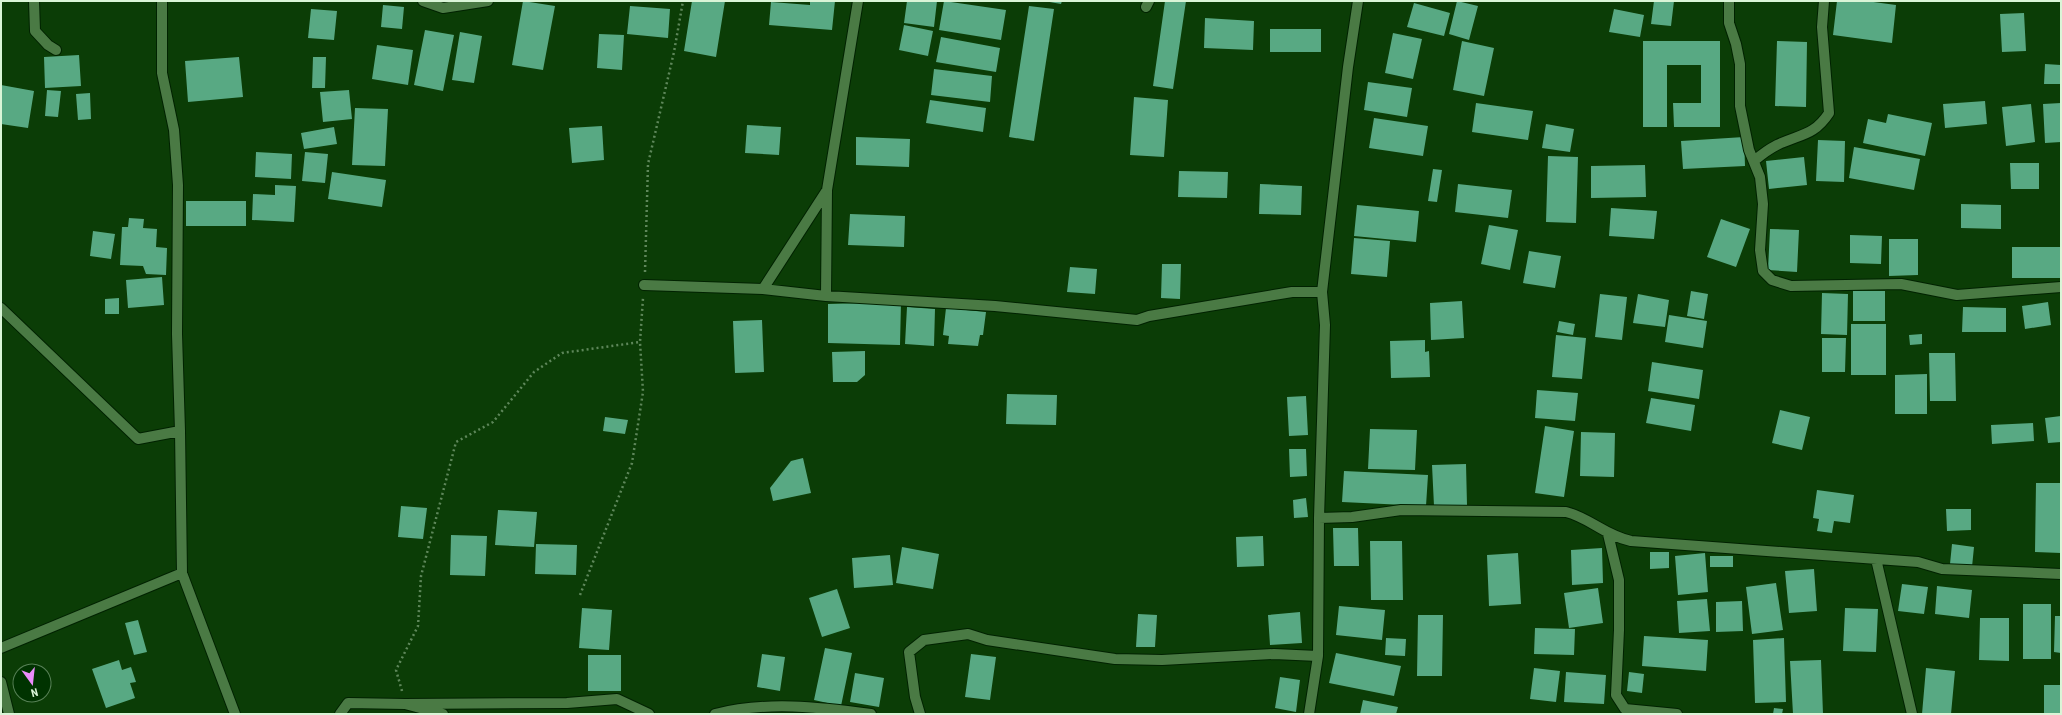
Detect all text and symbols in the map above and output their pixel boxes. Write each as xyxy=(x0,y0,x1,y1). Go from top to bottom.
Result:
north arrow xyxy=(12,663,52,703)
text: N xyxy=(29,685,39,699)

